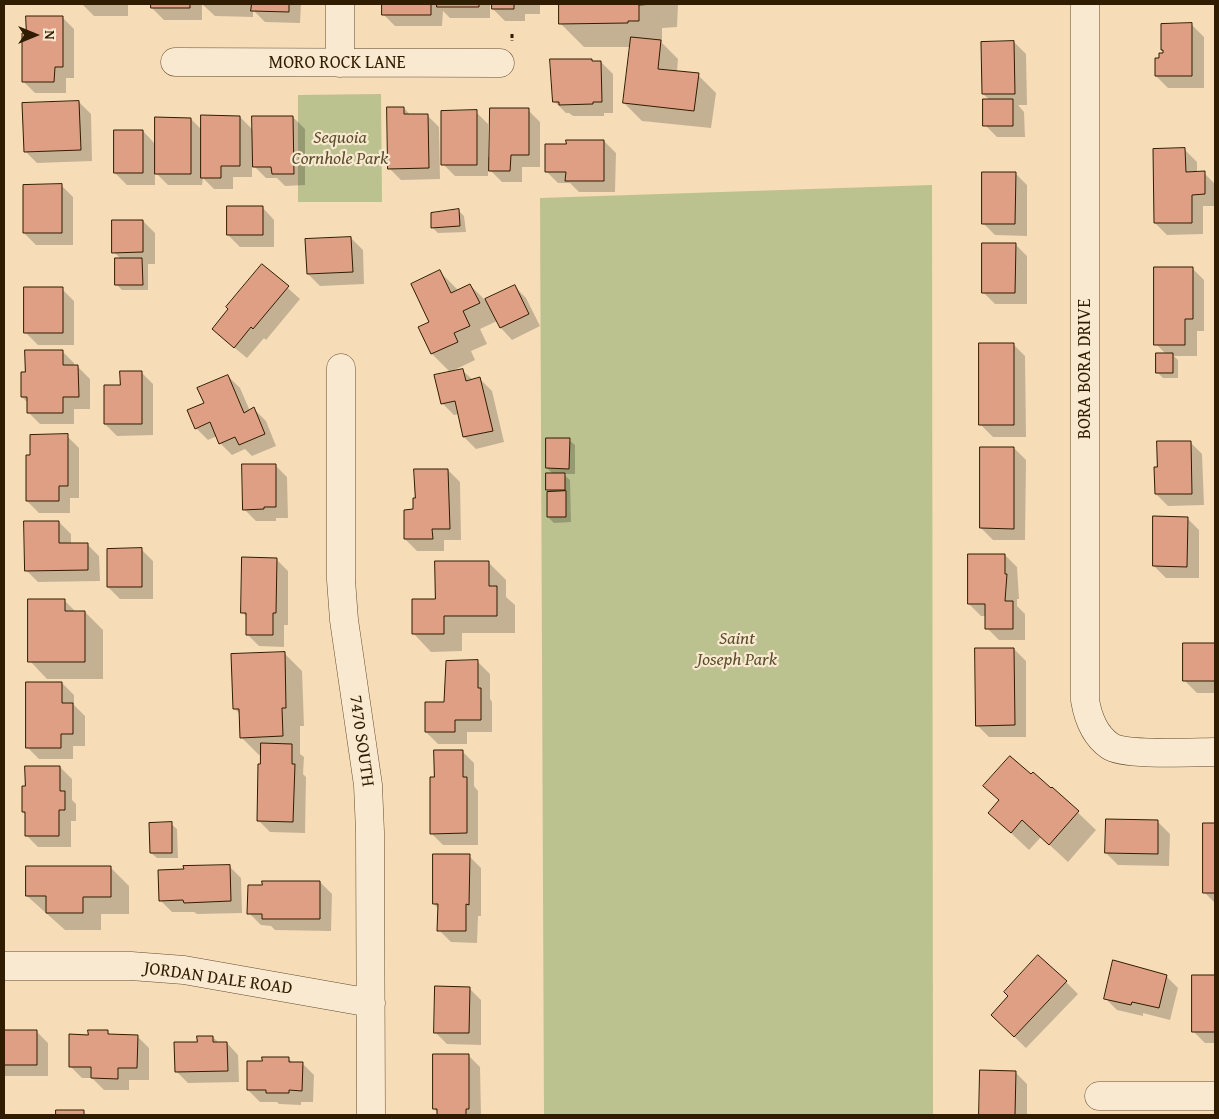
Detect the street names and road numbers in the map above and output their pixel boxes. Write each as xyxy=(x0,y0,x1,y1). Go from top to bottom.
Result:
street label: MORO ROCK LANE xyxy=(268,52,406,74)
street label: BORA BORA DRIVE xyxy=(1074,299,1096,439)
street label: 7470 SOUTH xyxy=(344,694,378,788)
street label: JORDAN DALE ROAD xyxy=(142,958,294,1000)

